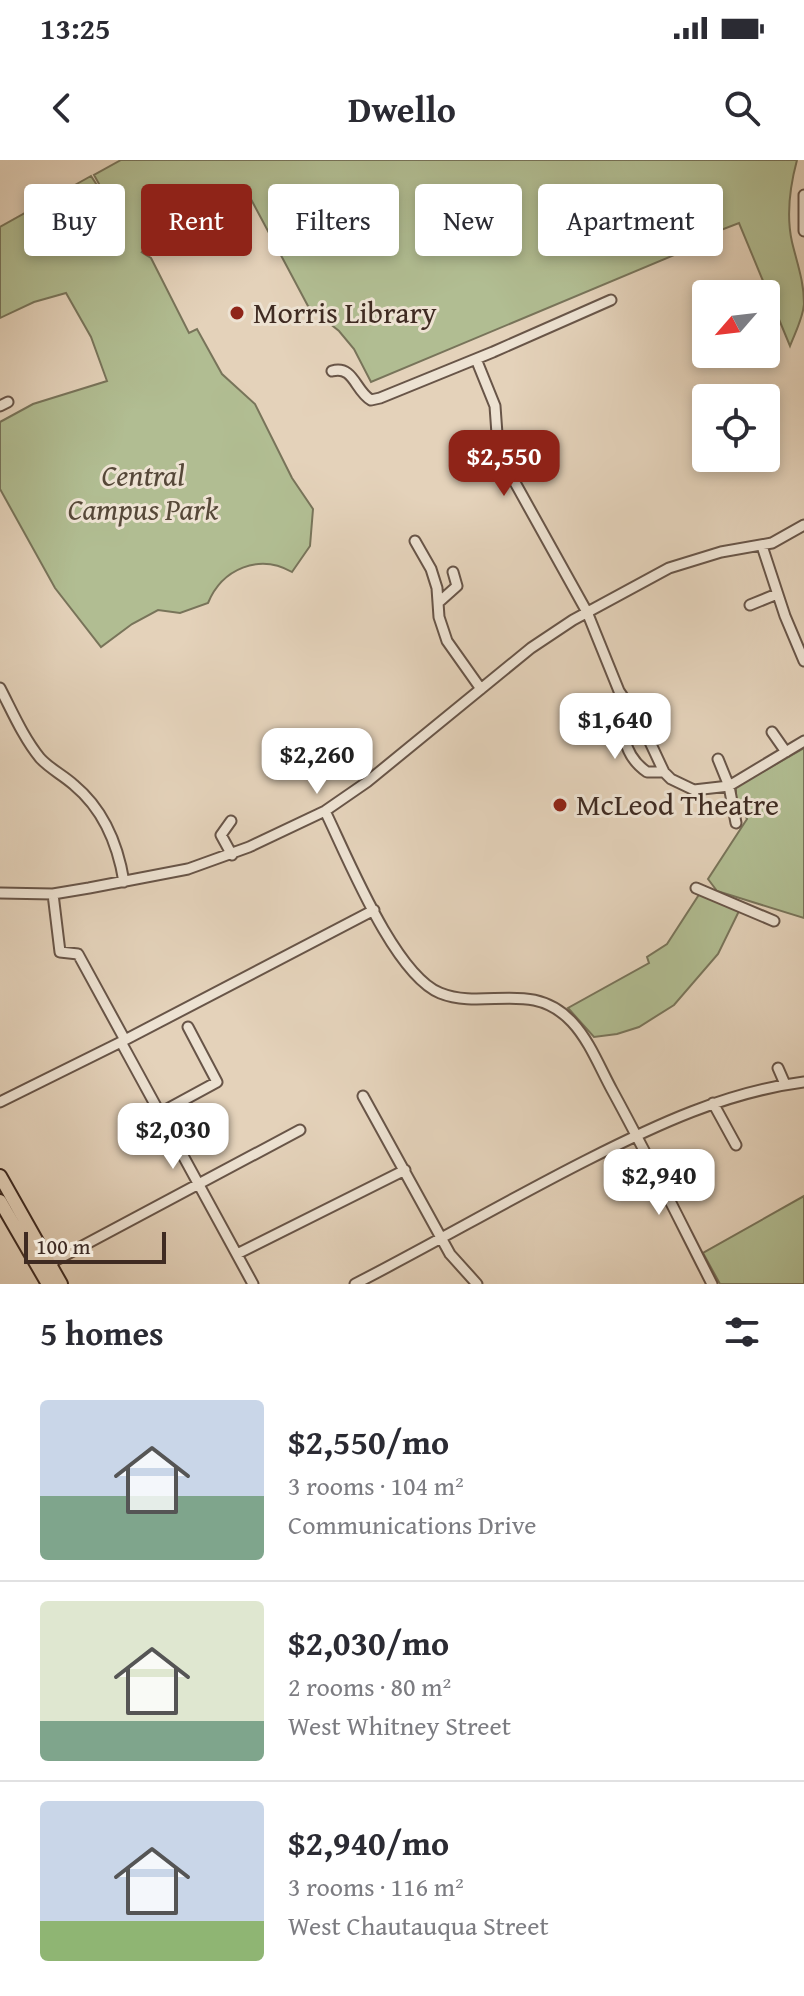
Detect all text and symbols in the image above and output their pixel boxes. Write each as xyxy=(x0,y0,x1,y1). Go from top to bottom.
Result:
text: 13:25 xyxy=(40,6,111,50)
text: Dwello xyxy=(348,82,456,135)
icon: back xyxy=(40,86,84,130)
icon: search xyxy=(720,86,764,130)
chip: Buy xyxy=(24,184,125,256)
chip: Rent xyxy=(141,184,252,256)
chip: Filters xyxy=(268,184,399,256)
chip: New xyxy=(415,184,522,256)
chip: Apartment xyxy=(538,184,723,256)
north arrow xyxy=(692,280,780,368)
map controls xyxy=(692,280,780,472)
place label: Morris Library xyxy=(253,290,437,334)
marker: Morris Library xyxy=(228,304,246,322)
button: locate xyxy=(692,384,780,472)
pin: $2,550 xyxy=(439,430,569,498)
text: $2,550 xyxy=(467,436,541,475)
park label: Central Campus Park xyxy=(68,453,219,531)
pin: $1,640 xyxy=(550,693,680,761)
text: $1,640 xyxy=(578,699,652,738)
pin: $2,260 xyxy=(252,728,382,796)
text: $2,260 xyxy=(280,734,354,773)
place label: McLeod Theatre xyxy=(576,782,779,826)
marker: McLeod Theatre xyxy=(551,796,569,814)
pin: $2,030 xyxy=(108,1103,238,1171)
text: $2,030 xyxy=(136,1109,210,1148)
pin: $2,940 xyxy=(594,1149,724,1217)
text: $2,940 xyxy=(622,1155,696,1194)
scale bar xyxy=(24,1228,166,1264)
text: 100 m xyxy=(36,1230,91,1262)
text: 5 homes xyxy=(40,1308,164,1357)
icon: filters xyxy=(720,1310,764,1354)
text: $2,550/mo xyxy=(288,1417,449,1466)
icon: home xyxy=(104,1432,200,1528)
text: 3 rooms · 104 m² xyxy=(288,1466,464,1505)
text: Communications Drive xyxy=(288,1505,536,1544)
text: $2,030/mo xyxy=(288,1618,449,1667)
icon: home xyxy=(104,1633,200,1729)
text: 2 rooms · 80 m² xyxy=(288,1667,451,1706)
text: West Whitney Street xyxy=(288,1706,511,1745)
text: $2,940/mo xyxy=(288,1818,449,1867)
icon: home xyxy=(104,1833,200,1929)
text: 3 rooms · 116 m² xyxy=(288,1867,464,1906)
text: West Chautauqua Street xyxy=(288,1906,549,1945)

